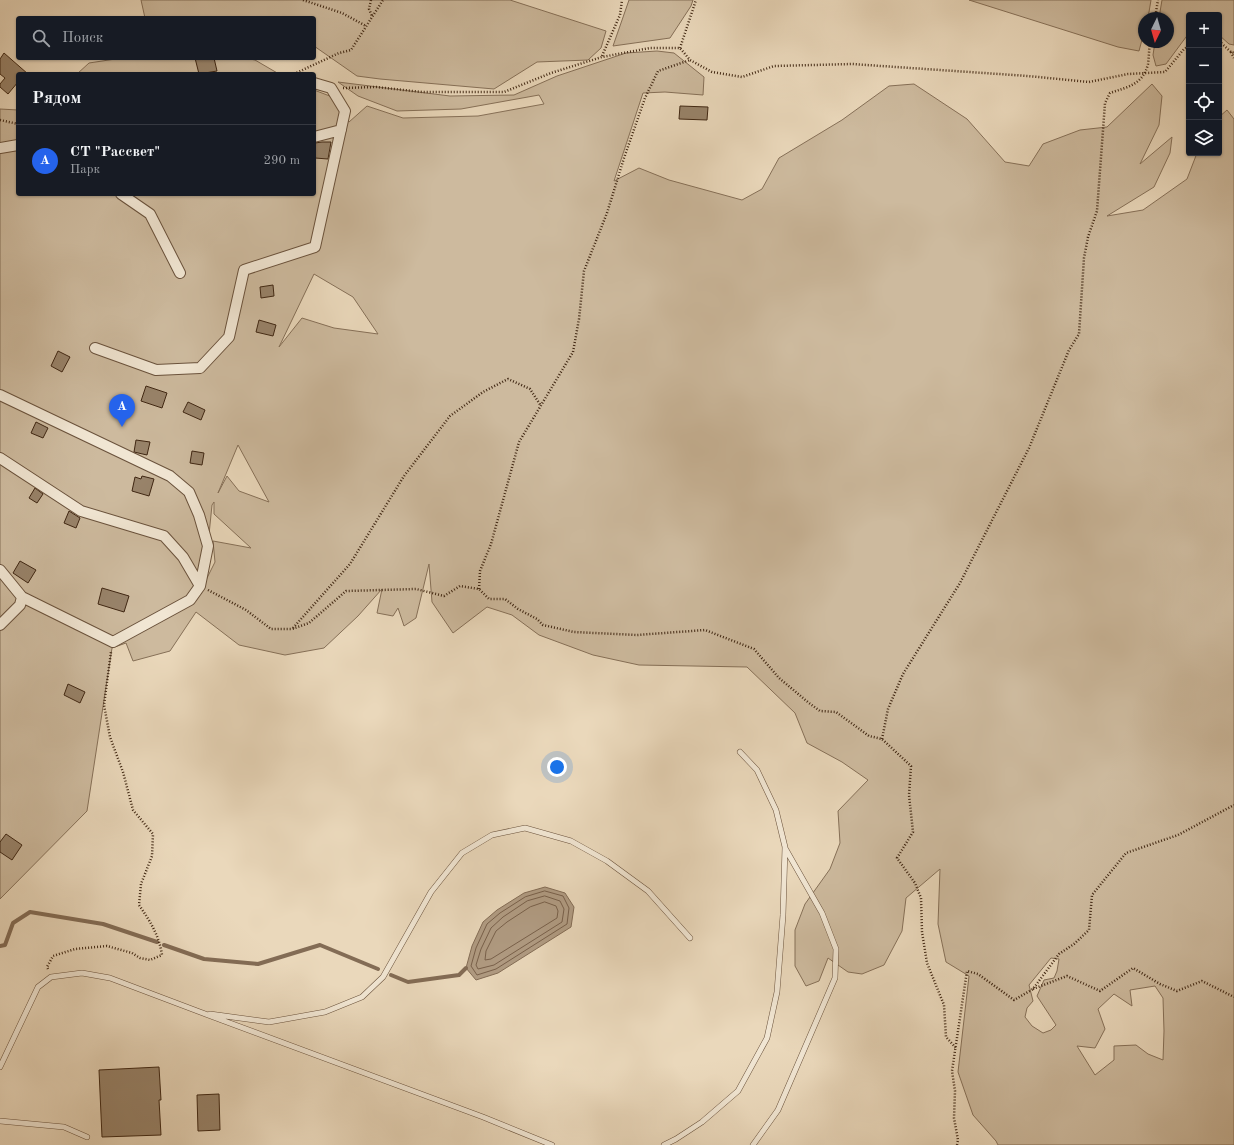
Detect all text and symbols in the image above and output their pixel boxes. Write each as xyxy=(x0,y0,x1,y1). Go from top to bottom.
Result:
north arrow xyxy=(1138,12,1174,48)
map controls xyxy=(1186,12,1222,156)
button: + xyxy=(1186,12,1222,48)
search box xyxy=(16,16,316,60)
icon: search xyxy=(30,27,52,49)
text: Поиск xyxy=(62,31,103,46)
button: − xyxy=(1186,48,1222,84)
button: locate xyxy=(1186,84,1222,120)
text: Рядом xyxy=(32,90,81,107)
button: layers xyxy=(1186,120,1222,156)
text: СТ "Рассвет" xyxy=(70,145,160,160)
text: A xyxy=(40,154,50,167)
text: 290 m xyxy=(263,154,300,167)
text: Парк xyxy=(70,163,100,176)
pin: A xyxy=(109,394,135,427)
your location xyxy=(547,757,567,777)

